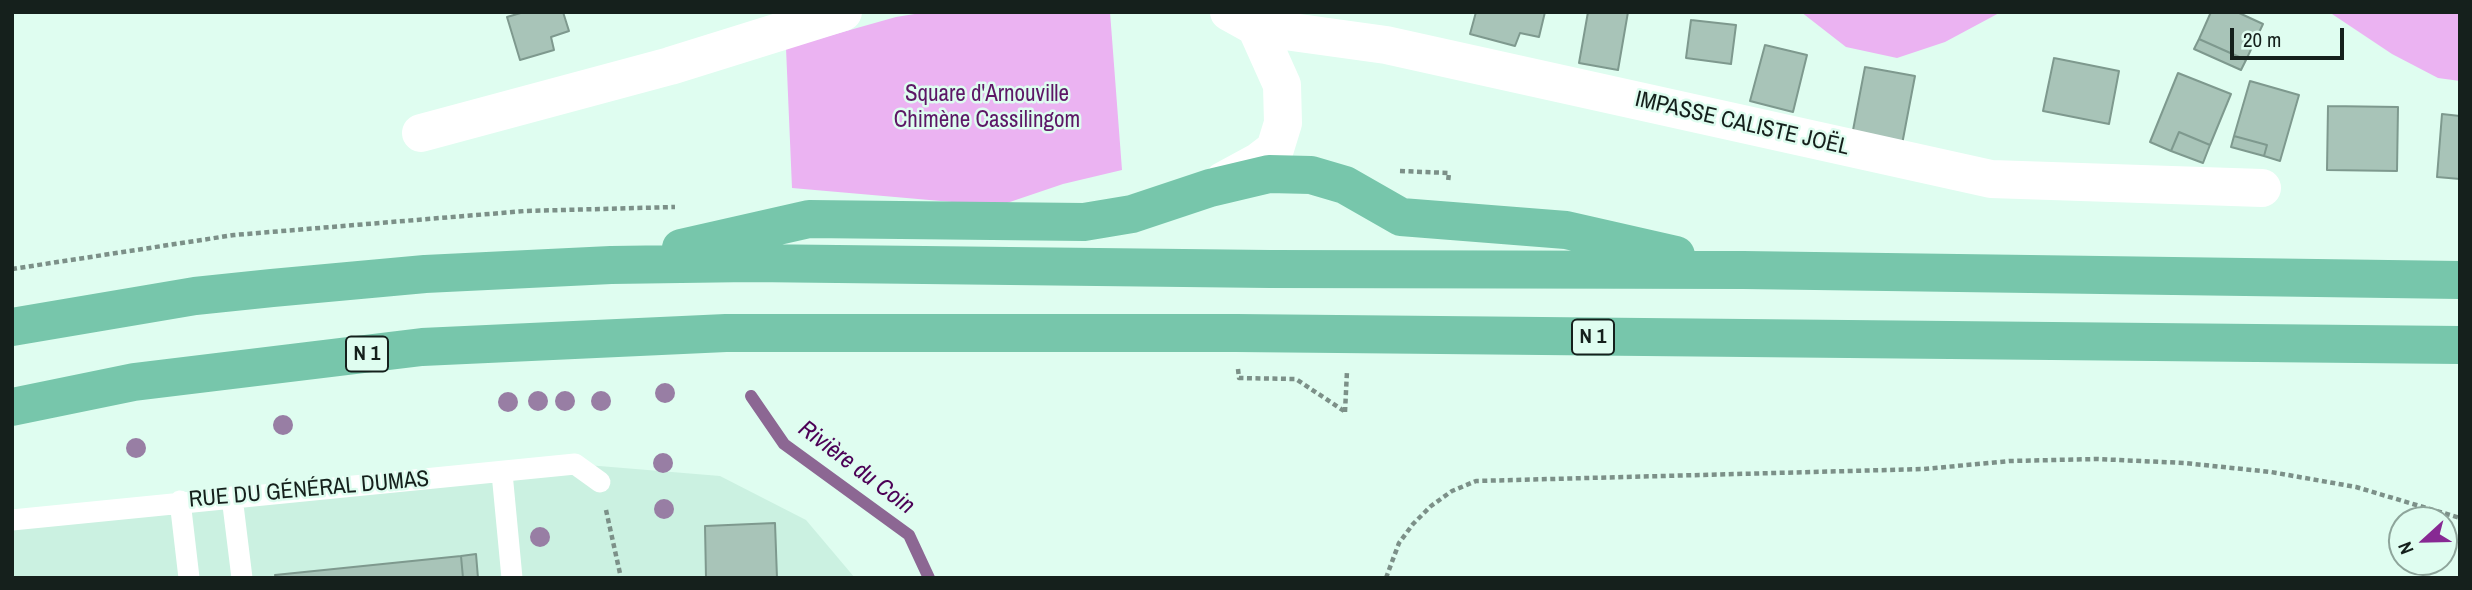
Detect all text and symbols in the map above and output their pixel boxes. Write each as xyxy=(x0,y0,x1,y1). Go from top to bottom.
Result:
scale bar xyxy=(2234,14,2348,58)
text: 20 m xyxy=(2243,25,2281,54)
park label: Square d'Arnouville Chimène Cassilingom xyxy=(894,81,1080,135)
street label: IMPASSE CALISTE JOËL xyxy=(1632,86,1852,162)
road number: N 1 xyxy=(1572,320,1614,354)
road number: N 1 xyxy=(346,336,388,372)
water label: Rivière du Coin xyxy=(792,415,920,521)
street label: RUE DU GÉNÉRAL DUMAS xyxy=(188,466,430,514)
north arrow xyxy=(2388,506,2458,576)
text: N xyxy=(2391,538,2420,558)

